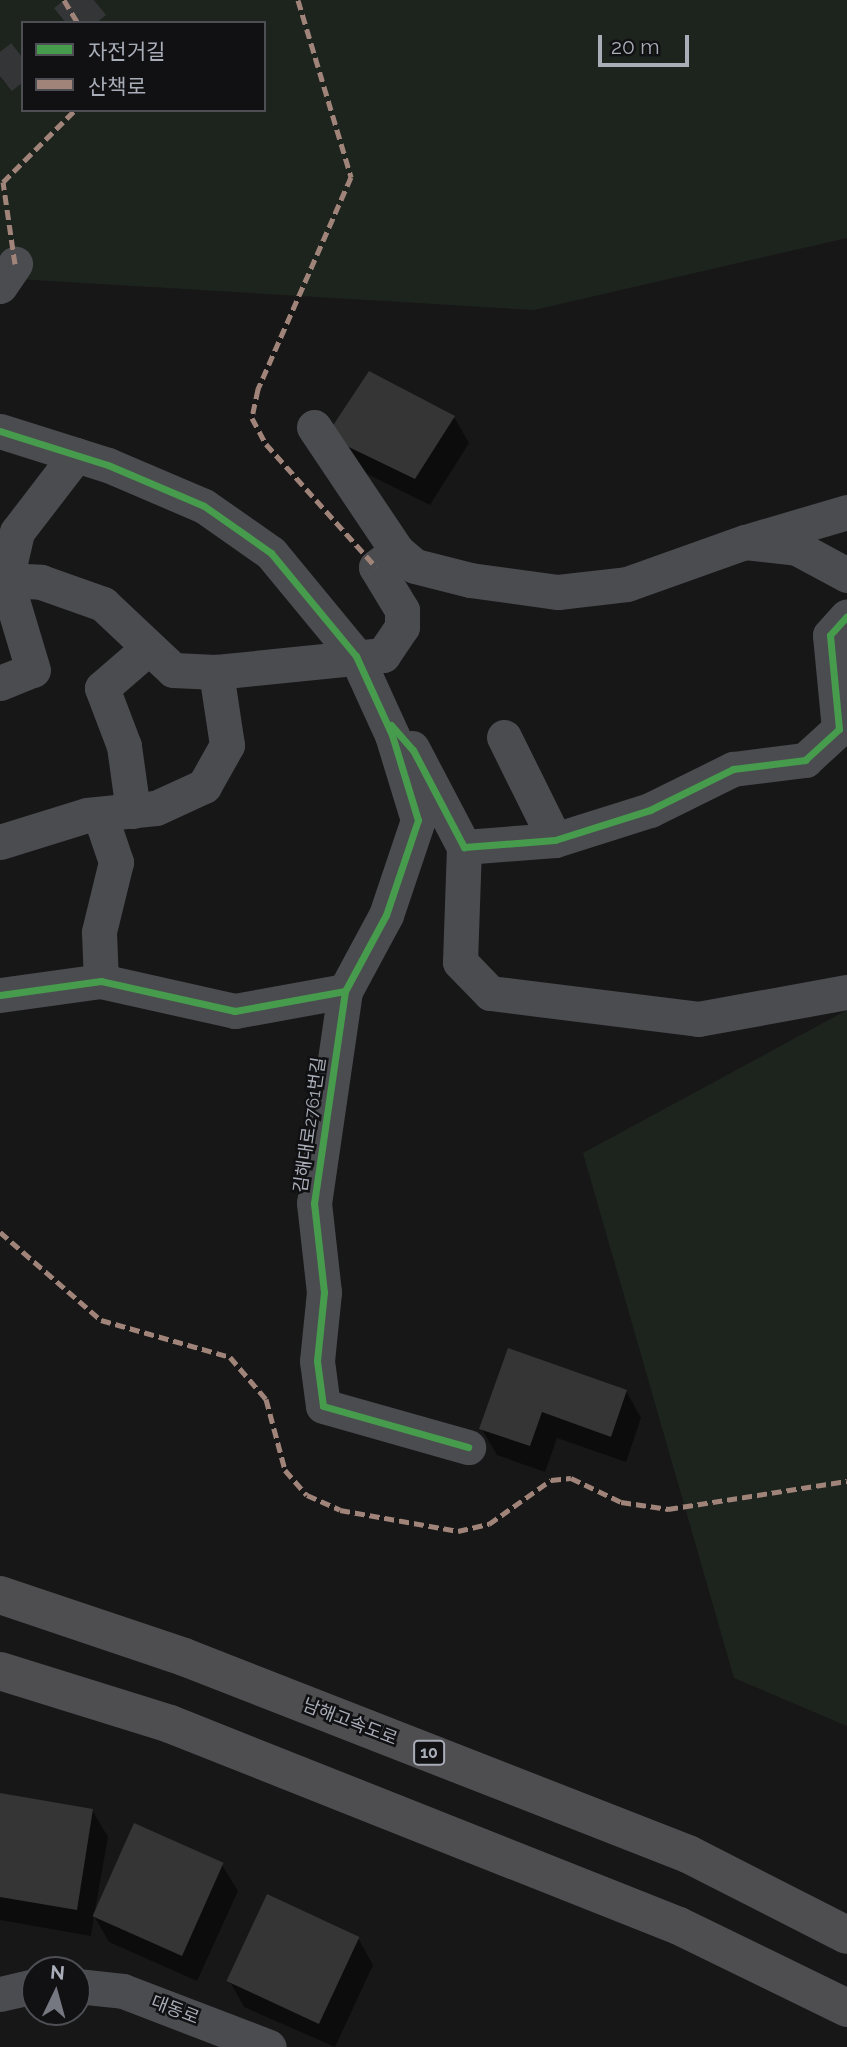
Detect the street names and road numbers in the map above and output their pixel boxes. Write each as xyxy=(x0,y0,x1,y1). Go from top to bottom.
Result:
street label: 김해대로2761번길 xyxy=(290,1056,330,1194)
street label: 남해고속도로 xyxy=(300,1694,400,1750)
road number: 10 xyxy=(412,1740,446,1765)
street label: 대동로 xyxy=(148,1991,202,2029)

